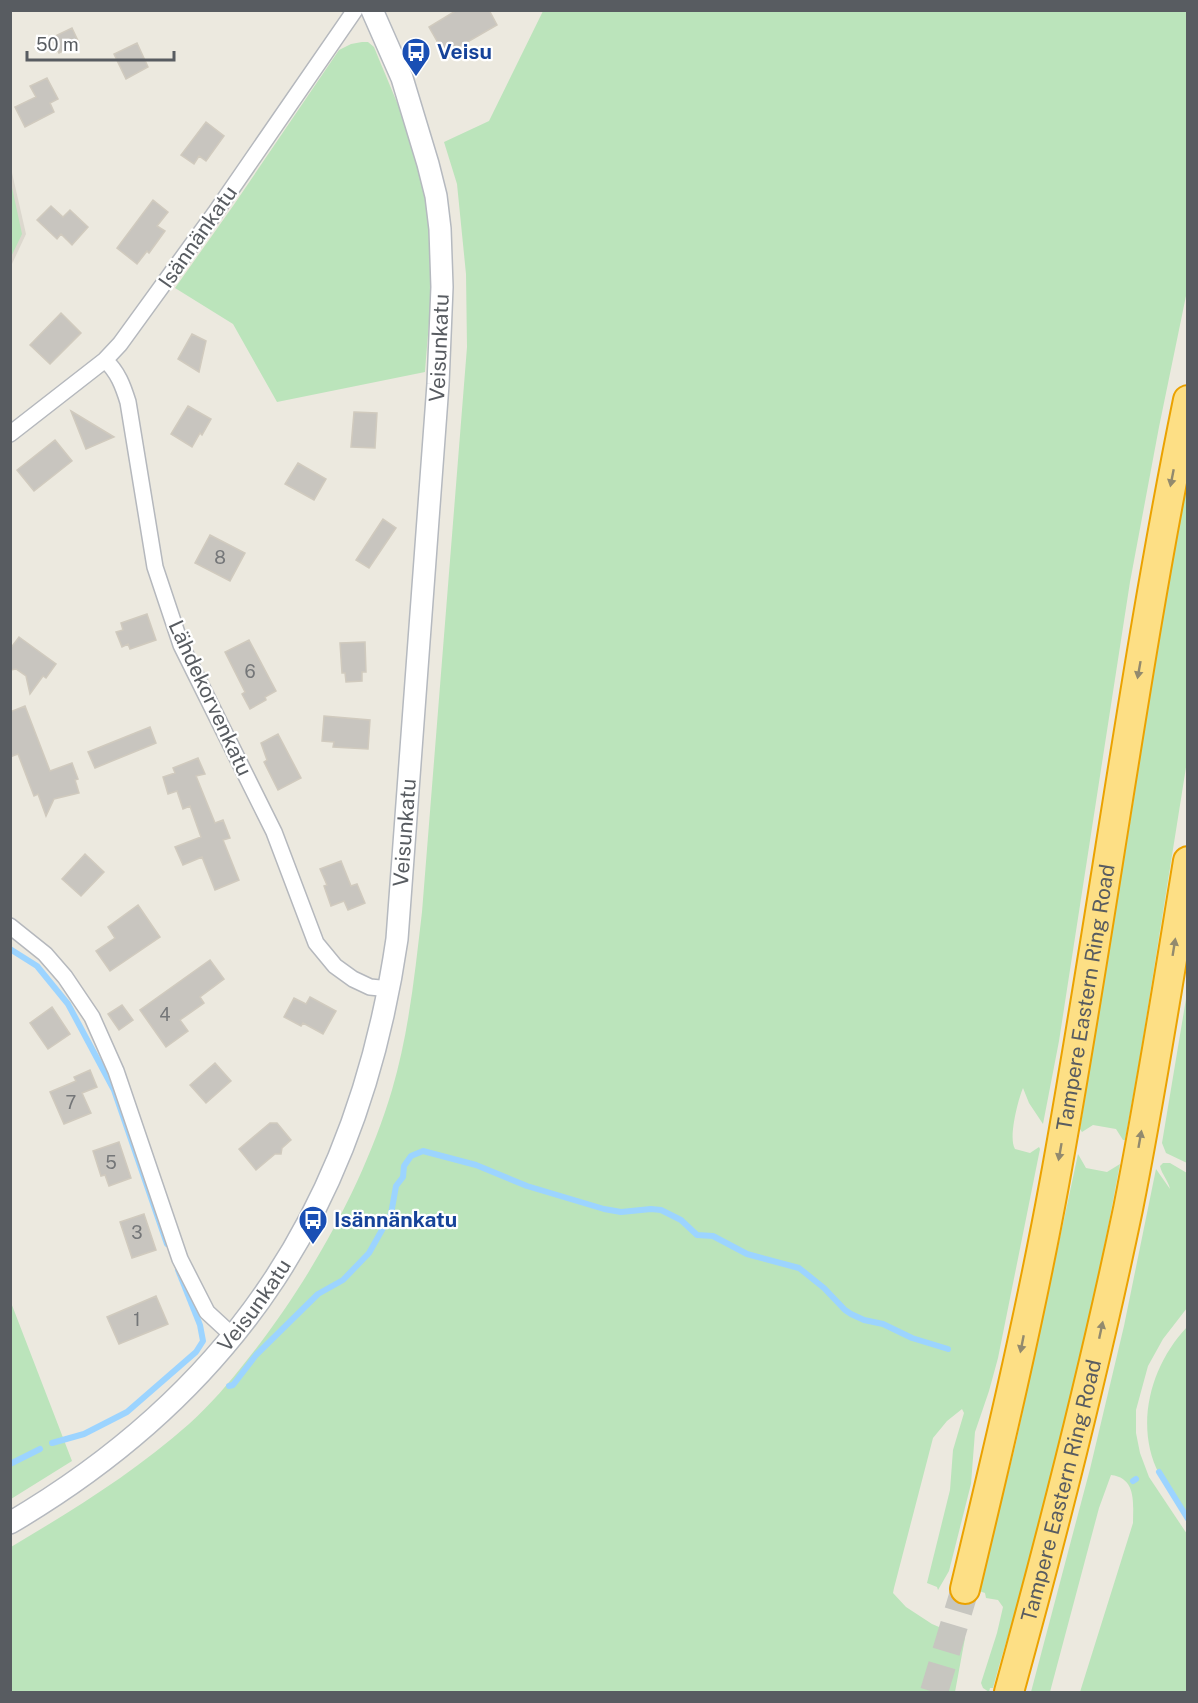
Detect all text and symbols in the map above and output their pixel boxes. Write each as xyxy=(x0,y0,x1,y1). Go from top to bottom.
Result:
scale bar xyxy=(27,24,174,62)
text: 50 m xyxy=(36,34,79,55)
bus stop icon: Veisu xyxy=(400,36,432,78)
place label: Veisu xyxy=(437,39,492,64)
street label: Isännänkatu xyxy=(153,181,242,293)
street label: Veisunkatu xyxy=(424,293,454,403)
one-way arrow xyxy=(1167,468,1176,487)
house number: 8 xyxy=(214,547,226,568)
street label: Lähdekorvenkatu xyxy=(163,616,257,780)
one-way arrow xyxy=(1134,660,1143,679)
house number: 6 xyxy=(244,661,256,682)
street label: Veisunkatu xyxy=(388,778,421,888)
street label: Tampere Eastern Ring Road xyxy=(1051,862,1120,1133)
one-way arrow xyxy=(1169,938,1178,957)
house number: 4 xyxy=(159,1004,171,1025)
house number: 7 xyxy=(66,1092,76,1113)
one-way arrow xyxy=(1136,1130,1145,1149)
one-way arrow xyxy=(1055,1143,1064,1162)
house number: 5 xyxy=(105,1152,117,1173)
bus stop icon: Isännänkatu xyxy=(297,1204,329,1246)
place label: Isännänkatu xyxy=(334,1207,457,1232)
house number: 3 xyxy=(131,1222,143,1243)
street label: Veisunkatu xyxy=(212,1254,296,1356)
house number: 1 xyxy=(133,1309,141,1330)
one-way arrow xyxy=(1096,1321,1106,1340)
one-way arrow xyxy=(1017,1334,1026,1353)
street label: Tampere Eastern Ring Road xyxy=(1016,1357,1106,1625)

